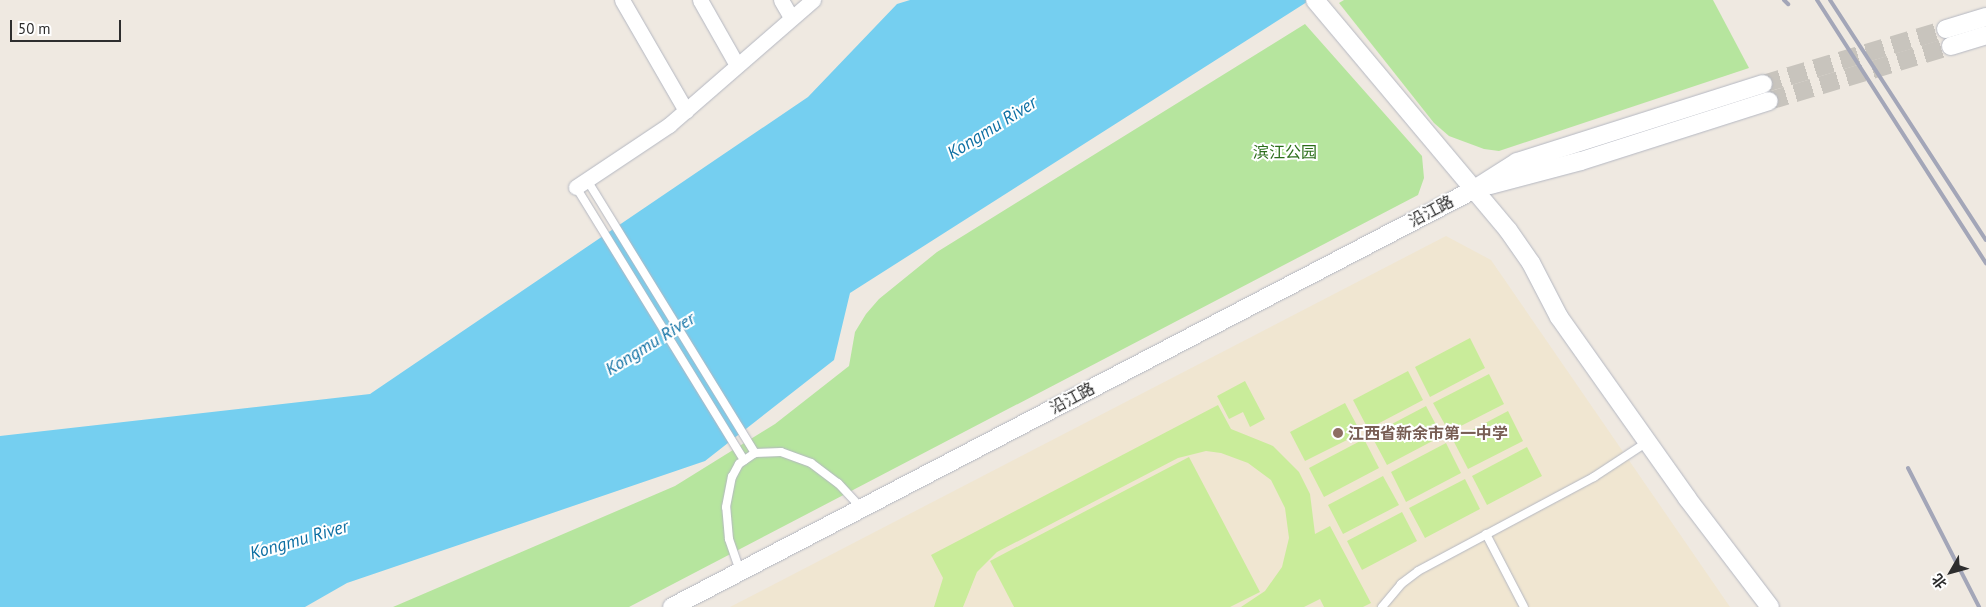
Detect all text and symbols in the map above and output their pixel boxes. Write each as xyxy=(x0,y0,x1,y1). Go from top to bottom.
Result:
scale bar xyxy=(12,10,124,42)
text: 50 m xyxy=(18,19,51,38)
water label: Kongmu River xyxy=(943,92,1041,164)
park label: 滨江公园 xyxy=(1253,142,1317,162)
street label: 沿江路 xyxy=(1405,191,1457,231)
water label: Kongmu River xyxy=(601,308,699,380)
street label: 沿江路 xyxy=(1046,378,1098,418)
place label: 江西省新余市第一中学 xyxy=(1348,423,1508,443)
marker: 江西省新余市第一中学 xyxy=(1332,427,1344,439)
water label: Kongmu River xyxy=(247,516,351,564)
north arrow xyxy=(1926,547,1976,597)
text: 北 xyxy=(1928,570,1951,592)

